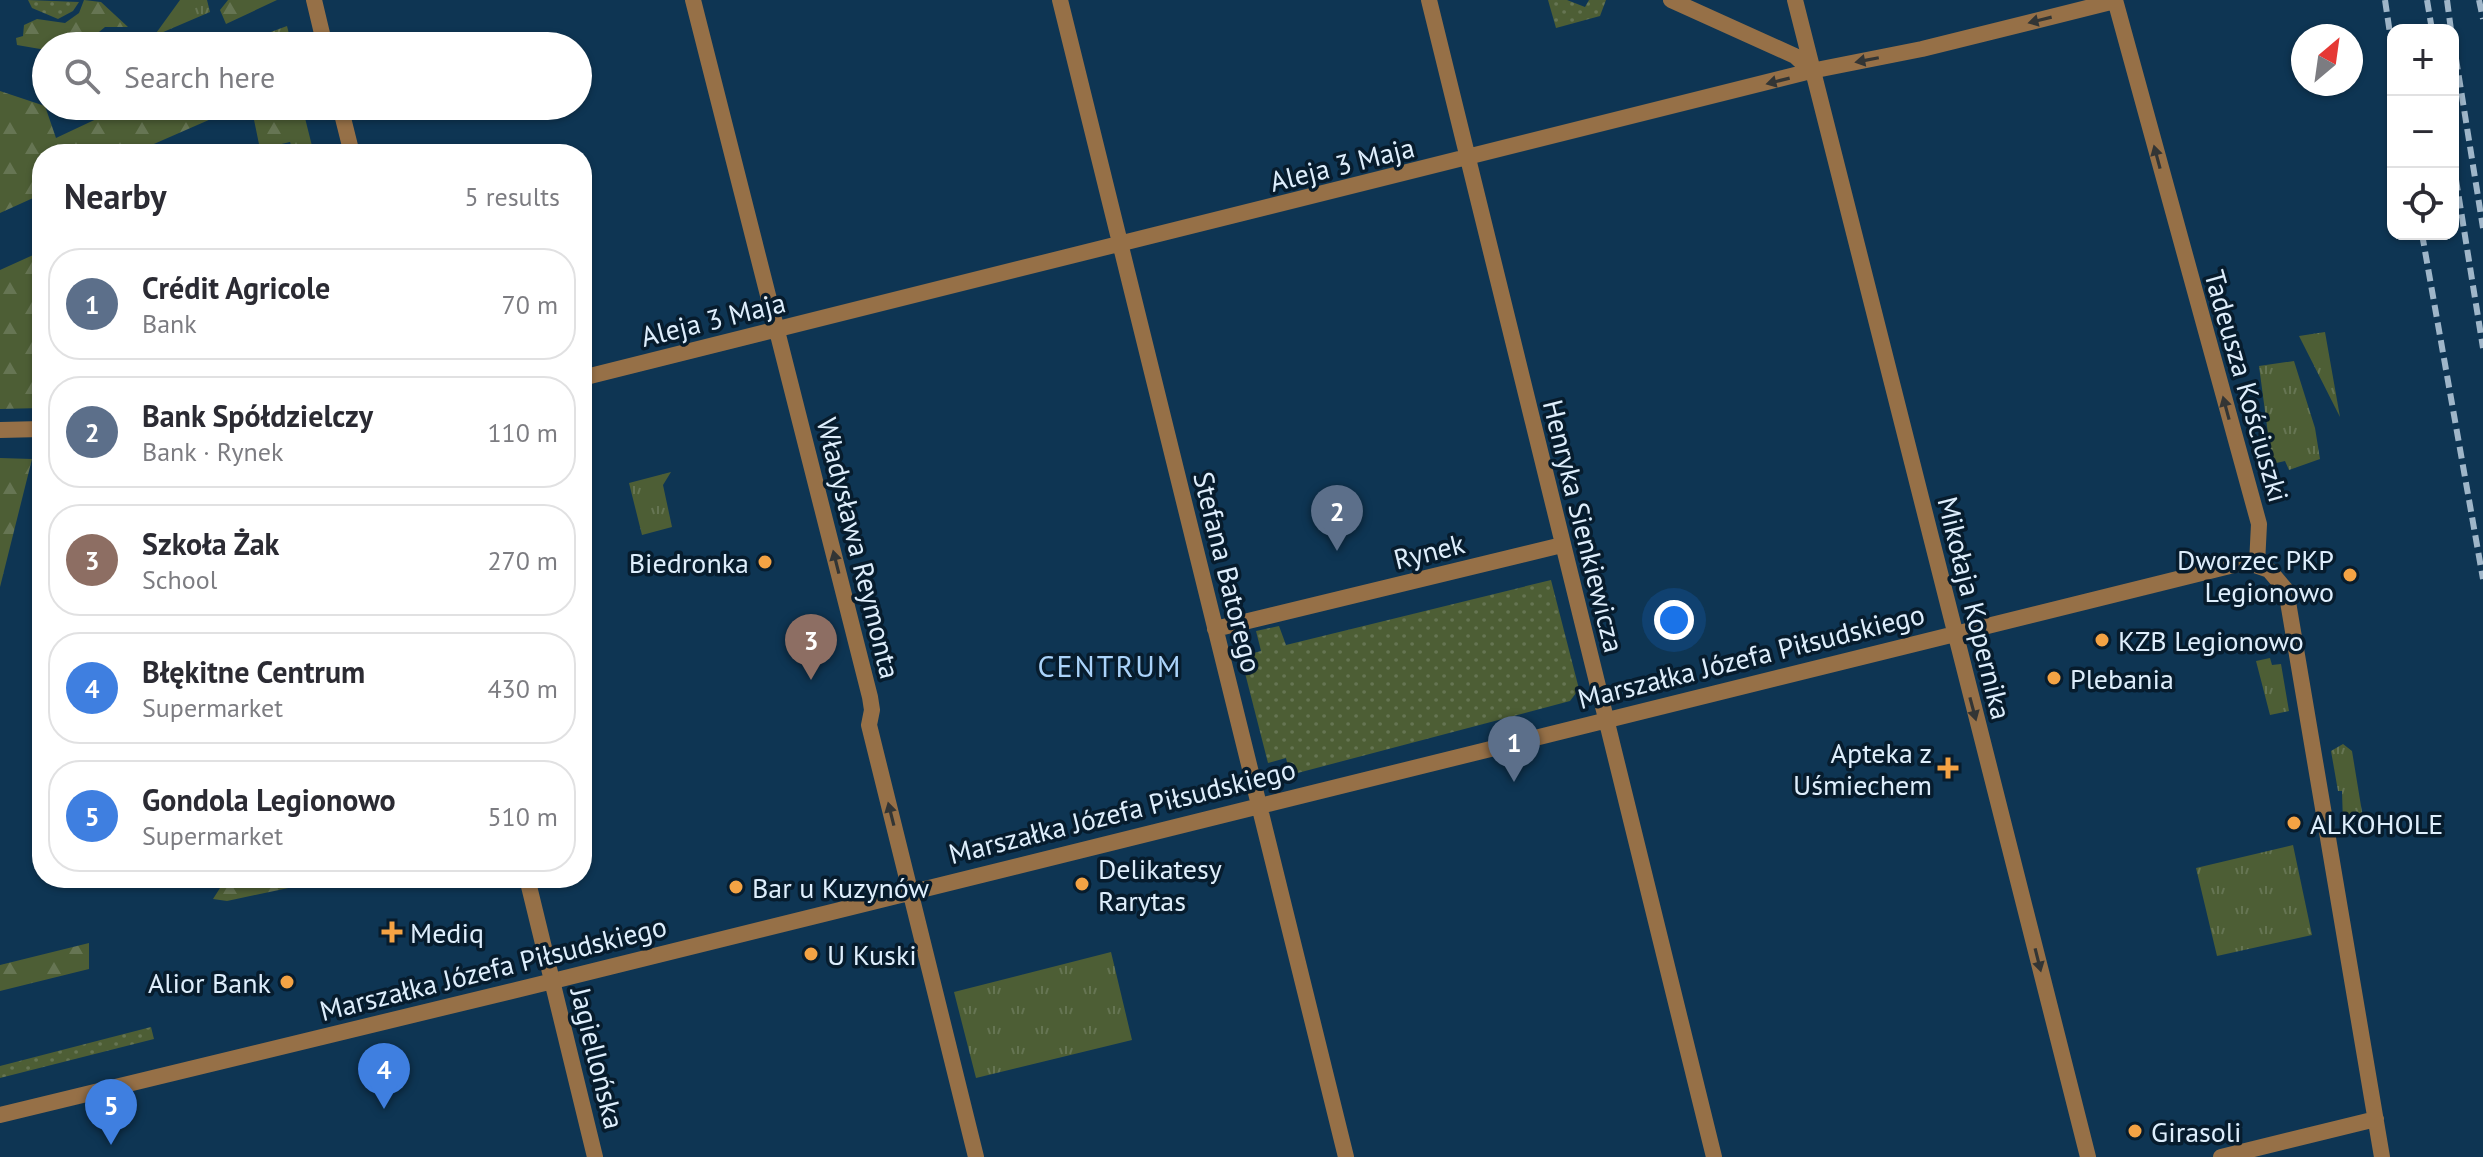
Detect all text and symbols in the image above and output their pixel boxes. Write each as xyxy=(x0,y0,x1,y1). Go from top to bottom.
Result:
one-way arrow xyxy=(2027,14,2052,26)
north arrow xyxy=(2291,24,2363,96)
map controls xyxy=(2387,24,2459,240)
button: + xyxy=(2387,24,2459,96)
search box xyxy=(32,32,592,120)
icon: search xyxy=(60,54,104,98)
one-way arrow xyxy=(1854,54,1879,67)
text: Search here xyxy=(124,57,275,96)
one-way arrow xyxy=(1766,76,1791,88)
button: − xyxy=(2387,96,2459,168)
street label: Aleja 3 Maja xyxy=(1266,128,1418,200)
one-way arrow xyxy=(2151,145,2163,170)
button: locate xyxy=(2387,168,2459,240)
text: Nearby xyxy=(64,174,166,218)
text: 5 results xyxy=(465,180,560,213)
street label: Tadeusza Kościuszki xyxy=(2196,266,2298,506)
text: Crédit Agricole xyxy=(142,268,330,307)
street label: Aleja 3 Maja xyxy=(637,283,789,355)
text: 1 xyxy=(85,288,99,321)
text: 70 m xyxy=(502,288,558,321)
text: Bank xyxy=(142,307,197,340)
text: Bank Spółdzielczy xyxy=(142,396,373,435)
street label: Henryka Sienkiewicza xyxy=(1535,396,1633,656)
one-way arrow xyxy=(2219,396,2231,421)
street label: Władysława Reymonta xyxy=(809,414,909,682)
text: 2 xyxy=(85,416,99,449)
text: 110 m xyxy=(487,416,558,449)
text: Bank · Rynek xyxy=(142,435,283,468)
street label: Stefana Batorego xyxy=(1185,468,1271,676)
pin: 2 xyxy=(1311,485,1363,551)
street label: Mikołaja Kopernika xyxy=(1929,493,2021,723)
text: Szkoła Żak xyxy=(142,524,279,563)
street label: Rynek xyxy=(1390,524,1469,578)
place label: Dworzec PKP Legionowo xyxy=(2177,541,2334,610)
text: 3 xyxy=(85,544,99,577)
text: 270 m xyxy=(487,544,558,577)
place label: Biedronka xyxy=(629,544,749,581)
one-way arrow xyxy=(829,549,841,574)
marker: Biedronka xyxy=(756,553,774,571)
text: School xyxy=(142,563,217,596)
marker: Dworzec PKP Legionowo xyxy=(2341,566,2359,584)
street label: Marszałka Józefa Piłsudskiego xyxy=(1574,595,1928,717)
your location xyxy=(1654,600,1694,640)
pin: 3 xyxy=(785,614,837,680)
place label: KZB Legionowo xyxy=(2118,622,2304,659)
marker: KZB Legionowo xyxy=(2093,631,2111,649)
district label: CENTRUM xyxy=(1037,646,1183,685)
text: Błękitne Centrum xyxy=(142,652,365,691)
place label: Plebania xyxy=(2070,660,2174,697)
marker: Plebania xyxy=(2045,669,2063,687)
text: 4 xyxy=(85,672,99,705)
text: 430 m xyxy=(487,672,558,705)
text: Supermarket xyxy=(142,691,283,724)
one-way arrow xyxy=(1967,696,1979,721)
pin: 1 xyxy=(1488,716,1540,782)
place label: Apteka z Uśmiechem xyxy=(1793,734,1932,803)
street label: Marszałka Józefa Piłsudskiego xyxy=(945,750,1299,872)
marker: Apteka z Uśmiechem xyxy=(1939,759,1957,777)
text: Gondola Legionowo xyxy=(142,780,396,819)
text: 5 xyxy=(85,800,99,833)
text: 510 m xyxy=(487,800,558,833)
one-way arrow xyxy=(884,801,897,826)
place label: ALKOHOLE xyxy=(2310,805,2443,842)
marker: ALKOHOLE xyxy=(2285,814,2303,832)
text: Supermarket xyxy=(142,819,283,852)
place label: Delikatesy Rarytas xyxy=(1098,850,1222,919)
place label: Bar u Kuzynów xyxy=(752,869,929,906)
marker: Delikatesy Rarytas xyxy=(1073,875,1091,893)
marker: Bar u Kuzynów xyxy=(727,878,745,896)
street label: Marszałka Józefa Piłsudskiego xyxy=(316,907,670,1029)
place label: Mediq xyxy=(410,914,484,951)
marker: Mediq xyxy=(381,921,403,943)
place label: U Kuski xyxy=(827,936,917,973)
marker: U Kuski xyxy=(802,945,820,963)
one-way arrow xyxy=(2032,948,2044,973)
place label: Alior Bank xyxy=(148,964,272,1001)
marker: Alior Bank xyxy=(278,973,296,991)
street label: Jagiellońska xyxy=(562,982,633,1133)
pin: 4 xyxy=(358,1043,410,1109)
pin: 5 xyxy=(85,1079,137,1145)
place label: Girasoli xyxy=(2151,1113,2242,1150)
marker: Girasoli xyxy=(2126,1122,2144,1140)

